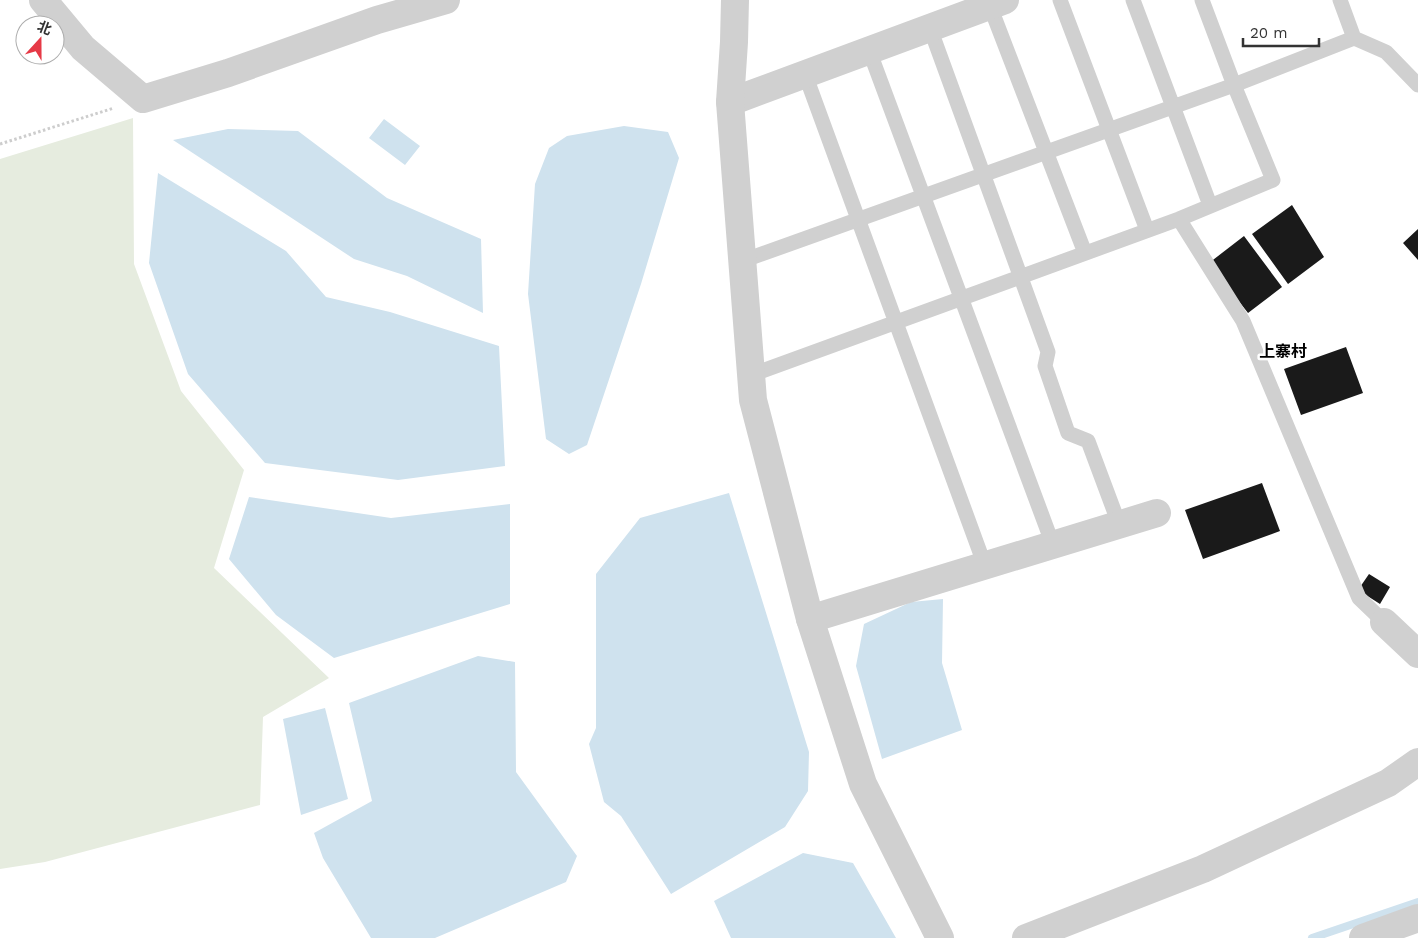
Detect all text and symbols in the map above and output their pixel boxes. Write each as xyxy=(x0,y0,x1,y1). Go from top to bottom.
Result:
north arrow xyxy=(15,15,65,65)
scale bar xyxy=(1243,15,1319,47)
text: 北 xyxy=(35,18,54,38)
text: 20 m xyxy=(1250,24,1288,42)
district label: 上寨村 xyxy=(1259,342,1307,361)

